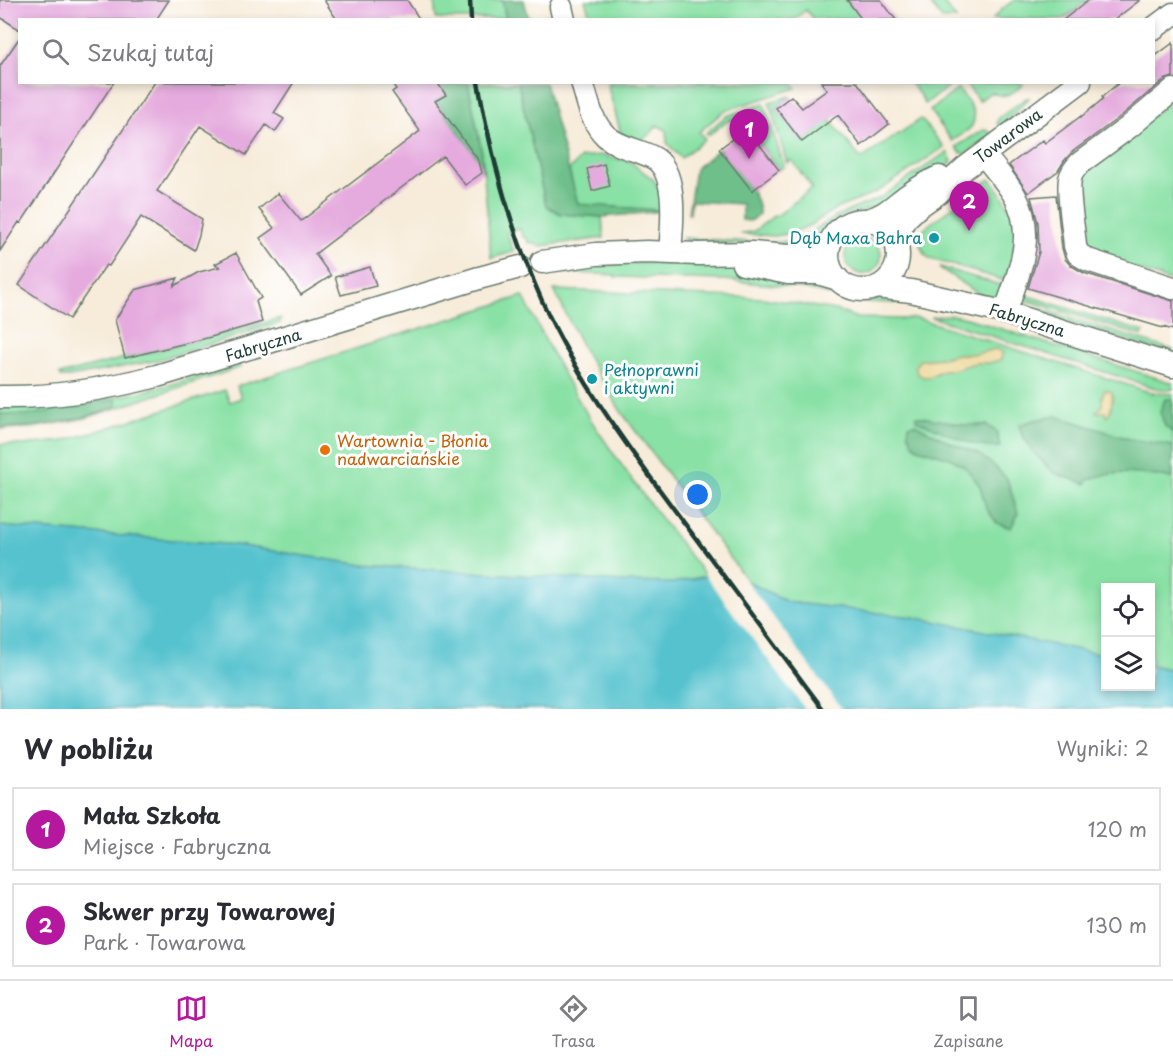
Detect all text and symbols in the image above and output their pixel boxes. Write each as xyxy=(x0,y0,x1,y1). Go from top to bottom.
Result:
search box xyxy=(18,18,1155,84)
icon: search xyxy=(39,35,72,68)
text: Szukaj tutaj xyxy=(87,35,214,68)
street label: Towarowa xyxy=(968,102,1046,169)
pin: 1 xyxy=(730,110,768,159)
pin: 2 xyxy=(950,182,988,231)
place label: Dąb Maxa Bahra xyxy=(789,225,922,249)
marker: Dąb Maxa Bahra xyxy=(927,231,941,245)
street label: Fabryczna xyxy=(986,296,1068,342)
street label: Fabryczna xyxy=(222,321,304,367)
place label: Pełnoprawni i aktywni xyxy=(604,357,699,399)
marker: Pełnoprawni i aktywni xyxy=(585,372,599,386)
place label: Wartownia - Błonia nadwarciańskie xyxy=(337,428,488,470)
marker: Wartownia - Błonia nadwarciańskie xyxy=(318,443,332,457)
your location xyxy=(683,480,712,509)
map controls xyxy=(1101,583,1155,691)
button: locate xyxy=(1101,583,1155,637)
button: layers xyxy=(1101,637,1155,691)
text: W pobliżu xyxy=(24,729,153,768)
text: Wyniki: 2 xyxy=(1056,733,1149,763)
text: Mała Szkoła xyxy=(83,798,221,831)
text: 1 xyxy=(41,814,50,844)
text: 120 m xyxy=(1088,814,1147,844)
text: Miejsce · Fabryczna xyxy=(83,831,271,861)
text: Skwer przy Towarowej xyxy=(83,894,335,927)
text: 2 xyxy=(38,910,53,940)
text: 130 m xyxy=(1087,910,1147,940)
text: Park · Towarowa xyxy=(83,927,245,957)
tab: Mapa xyxy=(169,992,213,1052)
tab: Trasa xyxy=(552,992,595,1052)
tab: Zapisane xyxy=(933,992,1004,1052)

